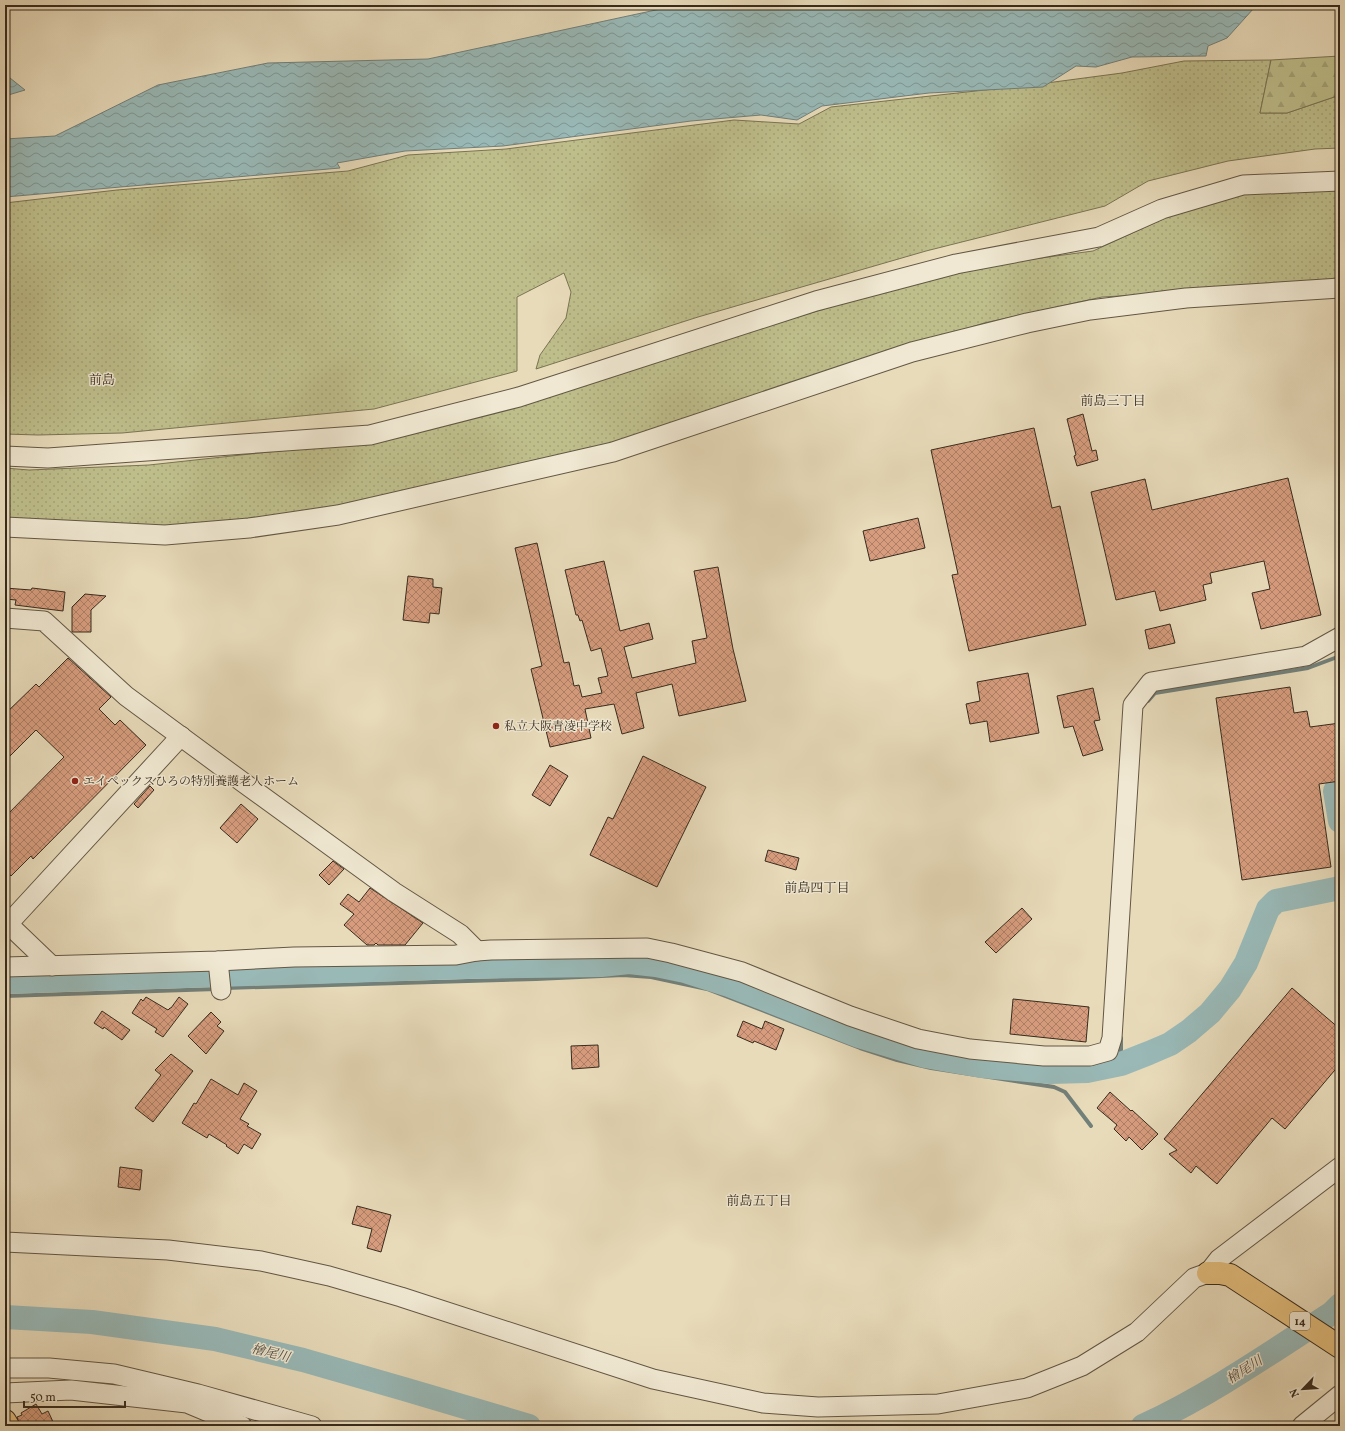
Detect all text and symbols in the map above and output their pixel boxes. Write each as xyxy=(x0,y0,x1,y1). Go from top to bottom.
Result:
district label: 前島 xyxy=(89,372,115,390)
district label: 前島三丁目 xyxy=(1080,393,1146,411)
place label: 私立大阪青凌中学校 xyxy=(504,719,612,735)
marker: 私立大阪青凌中学校 xyxy=(491,721,501,731)
place label: エイぺックスひろの特別養護老人ホーム xyxy=(83,774,299,790)
marker: エイぺックスひろの特別養護老人ホーム xyxy=(70,776,80,786)
district label: 前島四丁目 xyxy=(784,880,850,898)
district label: 前島五丁目 xyxy=(726,1193,792,1211)
road number: 14 xyxy=(1290,1312,1310,1330)
water label: 檜尾川 xyxy=(249,1340,294,1368)
water label: 檜尾川 xyxy=(1224,1351,1268,1389)
north arrow xyxy=(1283,1369,1323,1409)
scale bar xyxy=(24,1383,125,1409)
text: N xyxy=(1287,1386,1304,1399)
text: 50 m xyxy=(30,1390,56,1406)

